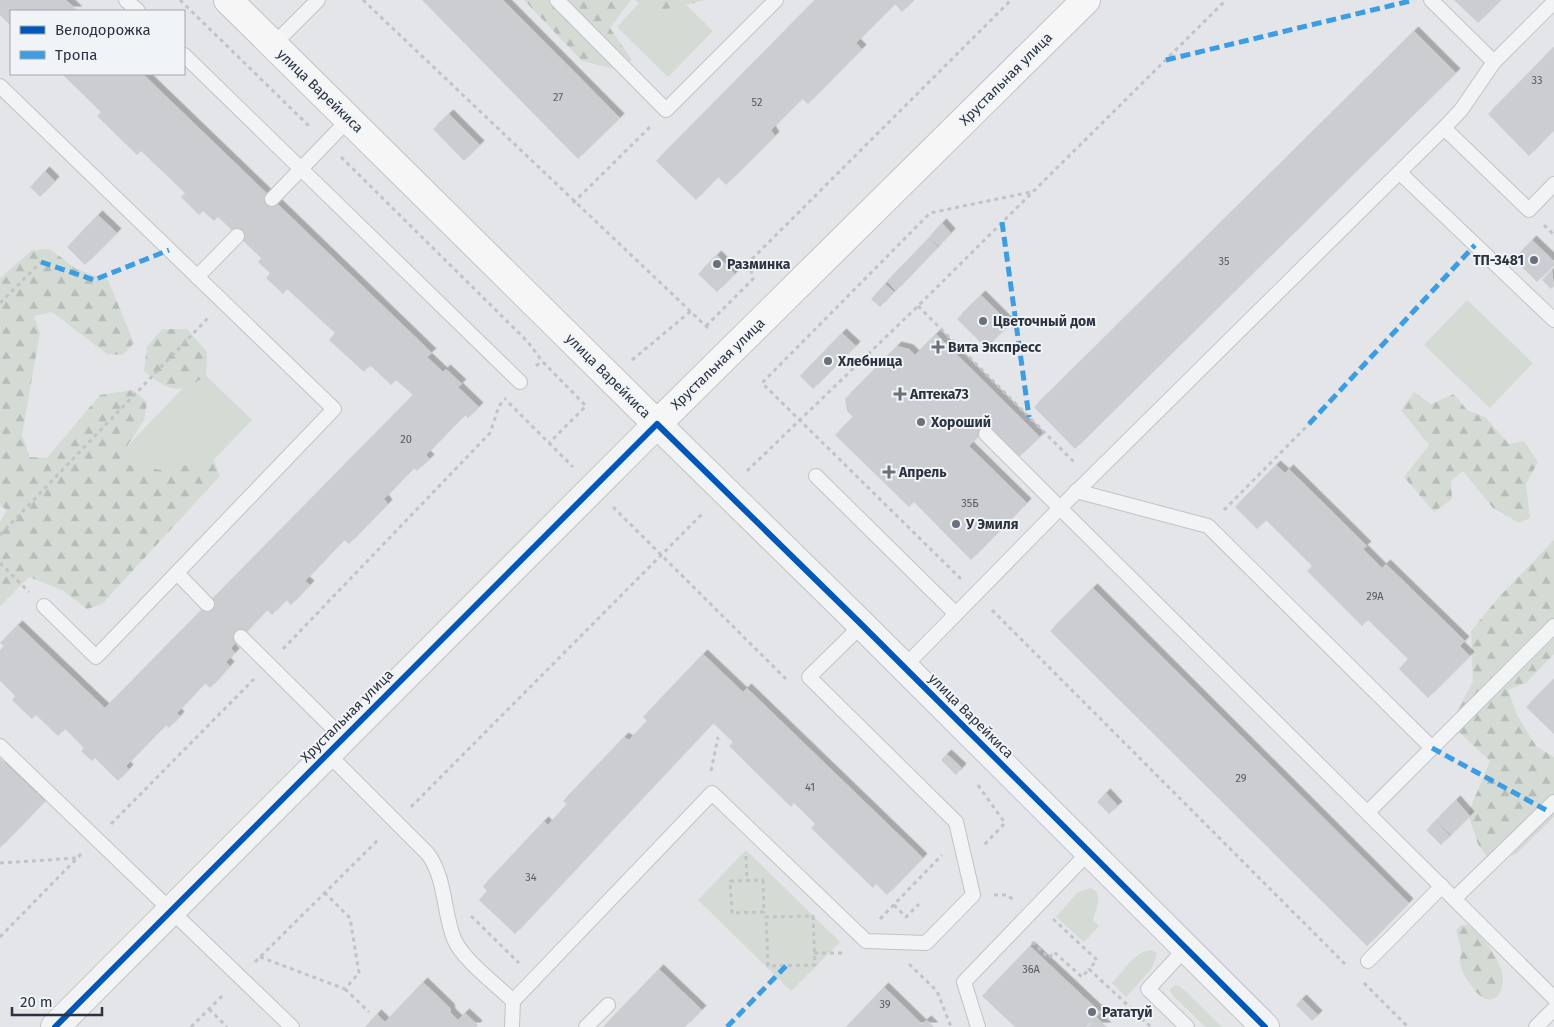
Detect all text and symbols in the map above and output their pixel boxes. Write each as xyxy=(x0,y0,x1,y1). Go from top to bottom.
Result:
legend xyxy=(10,10,185,75)
text: Велодорожка xyxy=(55,21,151,39)
street label: Хрустальная улица xyxy=(956,29,1056,129)
text: Тропа xyxy=(55,46,97,64)
street label: улица Варейкиса xyxy=(273,46,367,136)
house number: 33 xyxy=(1532,74,1542,87)
house number: 27 xyxy=(553,91,563,104)
house number: 52 xyxy=(752,96,762,109)
place label: ТП-3481 xyxy=(1473,252,1524,269)
marker: ТП-3481 xyxy=(1528,254,1540,266)
house number: 35 xyxy=(1219,255,1230,268)
place label: Разминка xyxy=(727,256,791,273)
marker: Разминка xyxy=(711,258,723,270)
place label: Цветочный дом xyxy=(993,313,1096,330)
street label: Хрустальная улица xyxy=(667,315,769,413)
marker: Цветочный дом xyxy=(977,315,989,327)
street label: улица Варейкиса xyxy=(562,330,654,422)
place label: Вита Экспресс xyxy=(948,339,1041,356)
marker: Вита Экспресс xyxy=(932,341,944,353)
place label: Хлебница xyxy=(837,353,903,370)
marker: Хлебница xyxy=(822,355,834,367)
place label: Аптека73 xyxy=(909,386,969,403)
marker: Аптека73 xyxy=(894,388,906,400)
place label: Хороший xyxy=(930,414,991,431)
marker: Хороший xyxy=(915,416,927,428)
house number: 20 xyxy=(400,433,412,446)
place label: Апрель xyxy=(898,464,947,481)
marker: Апрель xyxy=(883,466,895,478)
house number: 35Б xyxy=(961,497,979,510)
place label: У Эмиля xyxy=(965,516,1018,533)
marker: У Эмиля xyxy=(950,518,962,530)
house number: 29А xyxy=(1366,590,1384,603)
street label: Хрустальная улица xyxy=(297,666,397,766)
street label: улица Варейкиса xyxy=(925,670,1017,762)
house number: 29 xyxy=(1235,772,1247,785)
house number: 41 xyxy=(805,781,815,794)
house number: 34 xyxy=(525,871,537,884)
house number: 36А xyxy=(1022,963,1041,976)
scale bar xyxy=(12,984,102,1016)
text: 20 m xyxy=(20,993,53,1011)
house number: 39 xyxy=(879,998,891,1011)
place label: Рататуй xyxy=(1102,1004,1153,1021)
marker: Рататуй xyxy=(1086,1006,1098,1018)

